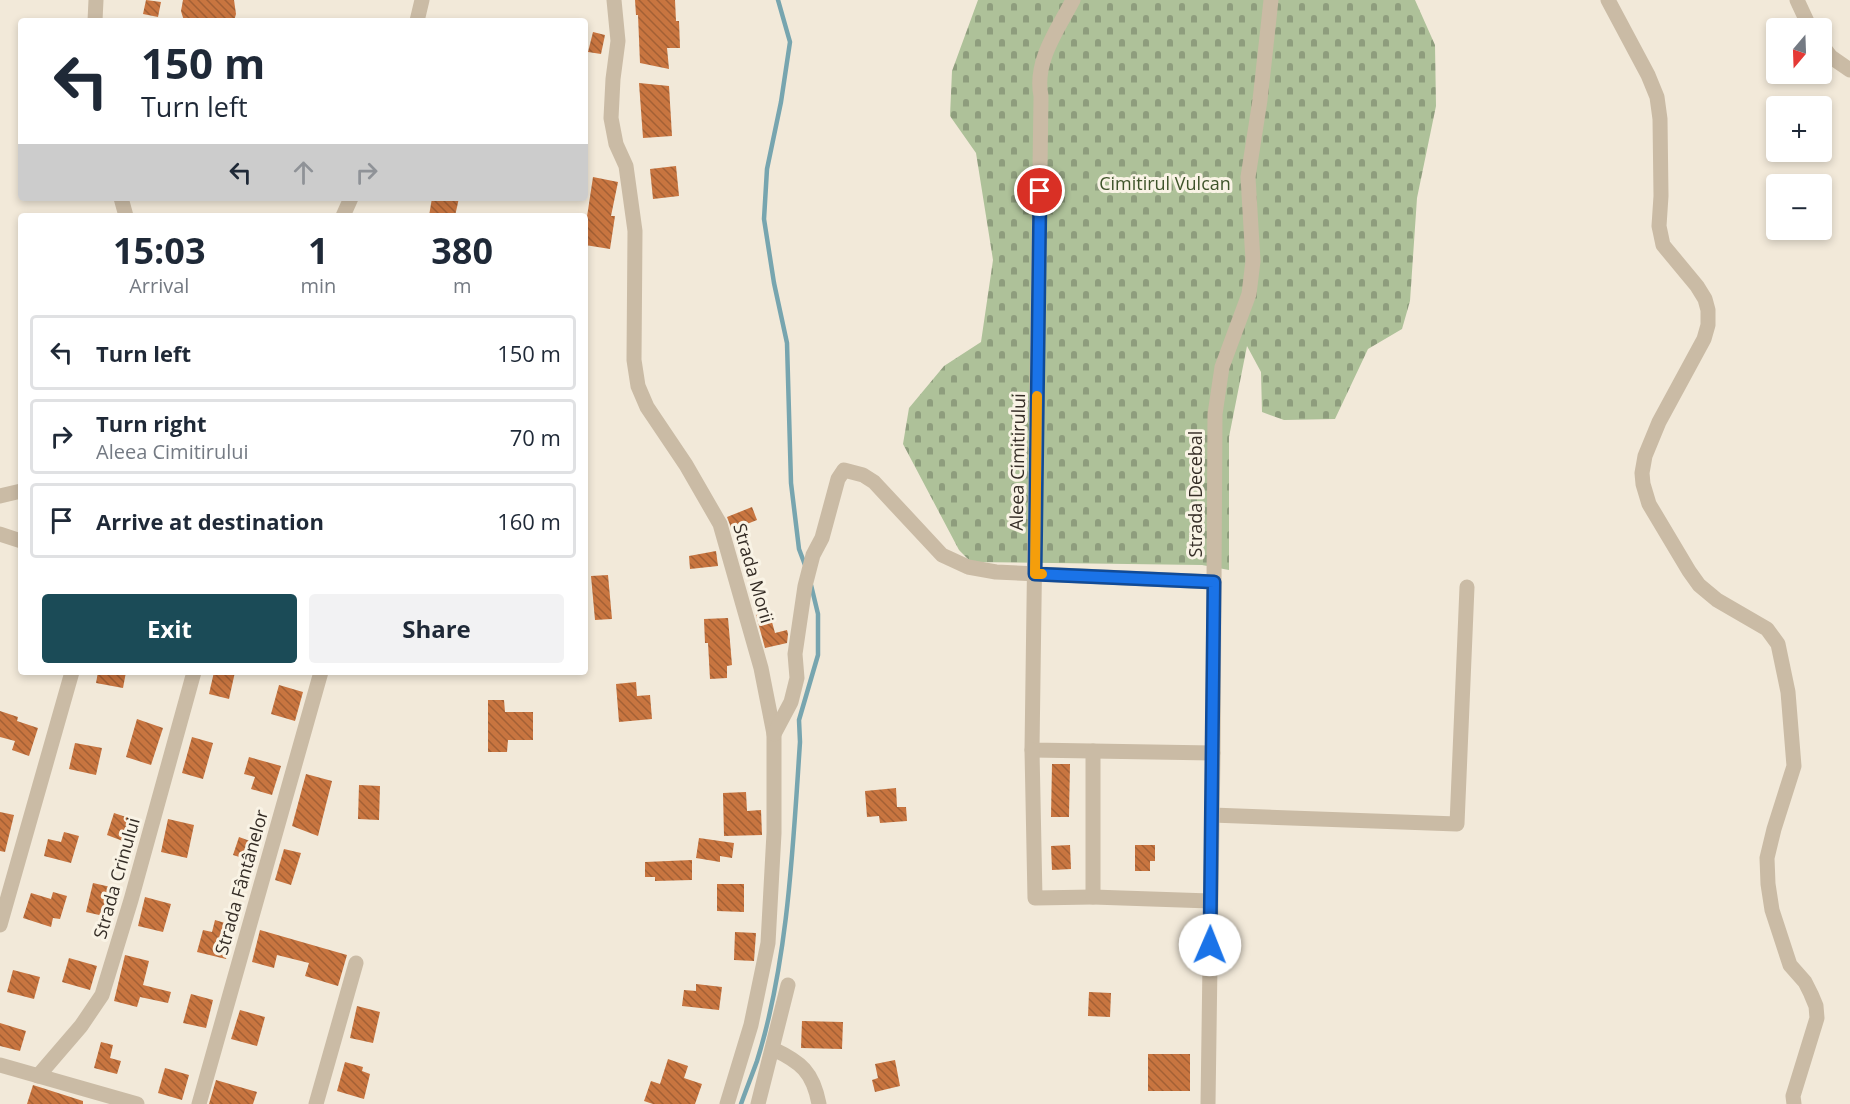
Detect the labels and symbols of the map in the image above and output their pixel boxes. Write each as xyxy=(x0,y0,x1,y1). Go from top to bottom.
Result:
north arrow xyxy=(1766,18,1832,84)
pin xyxy=(1014,165,1065,216)
park label: Cimitirul Vulcan xyxy=(1099,171,1231,195)
street label: Aleea Cimitirului xyxy=(1004,393,1030,531)
street label: Strada Decebal xyxy=(1183,431,1207,557)
street label: Strada Morii xyxy=(728,520,780,626)
street label: Strada Fântânelor xyxy=(209,806,273,957)
street label: Strada Crinului xyxy=(87,815,145,941)
position arrow xyxy=(1178,913,1242,977)

